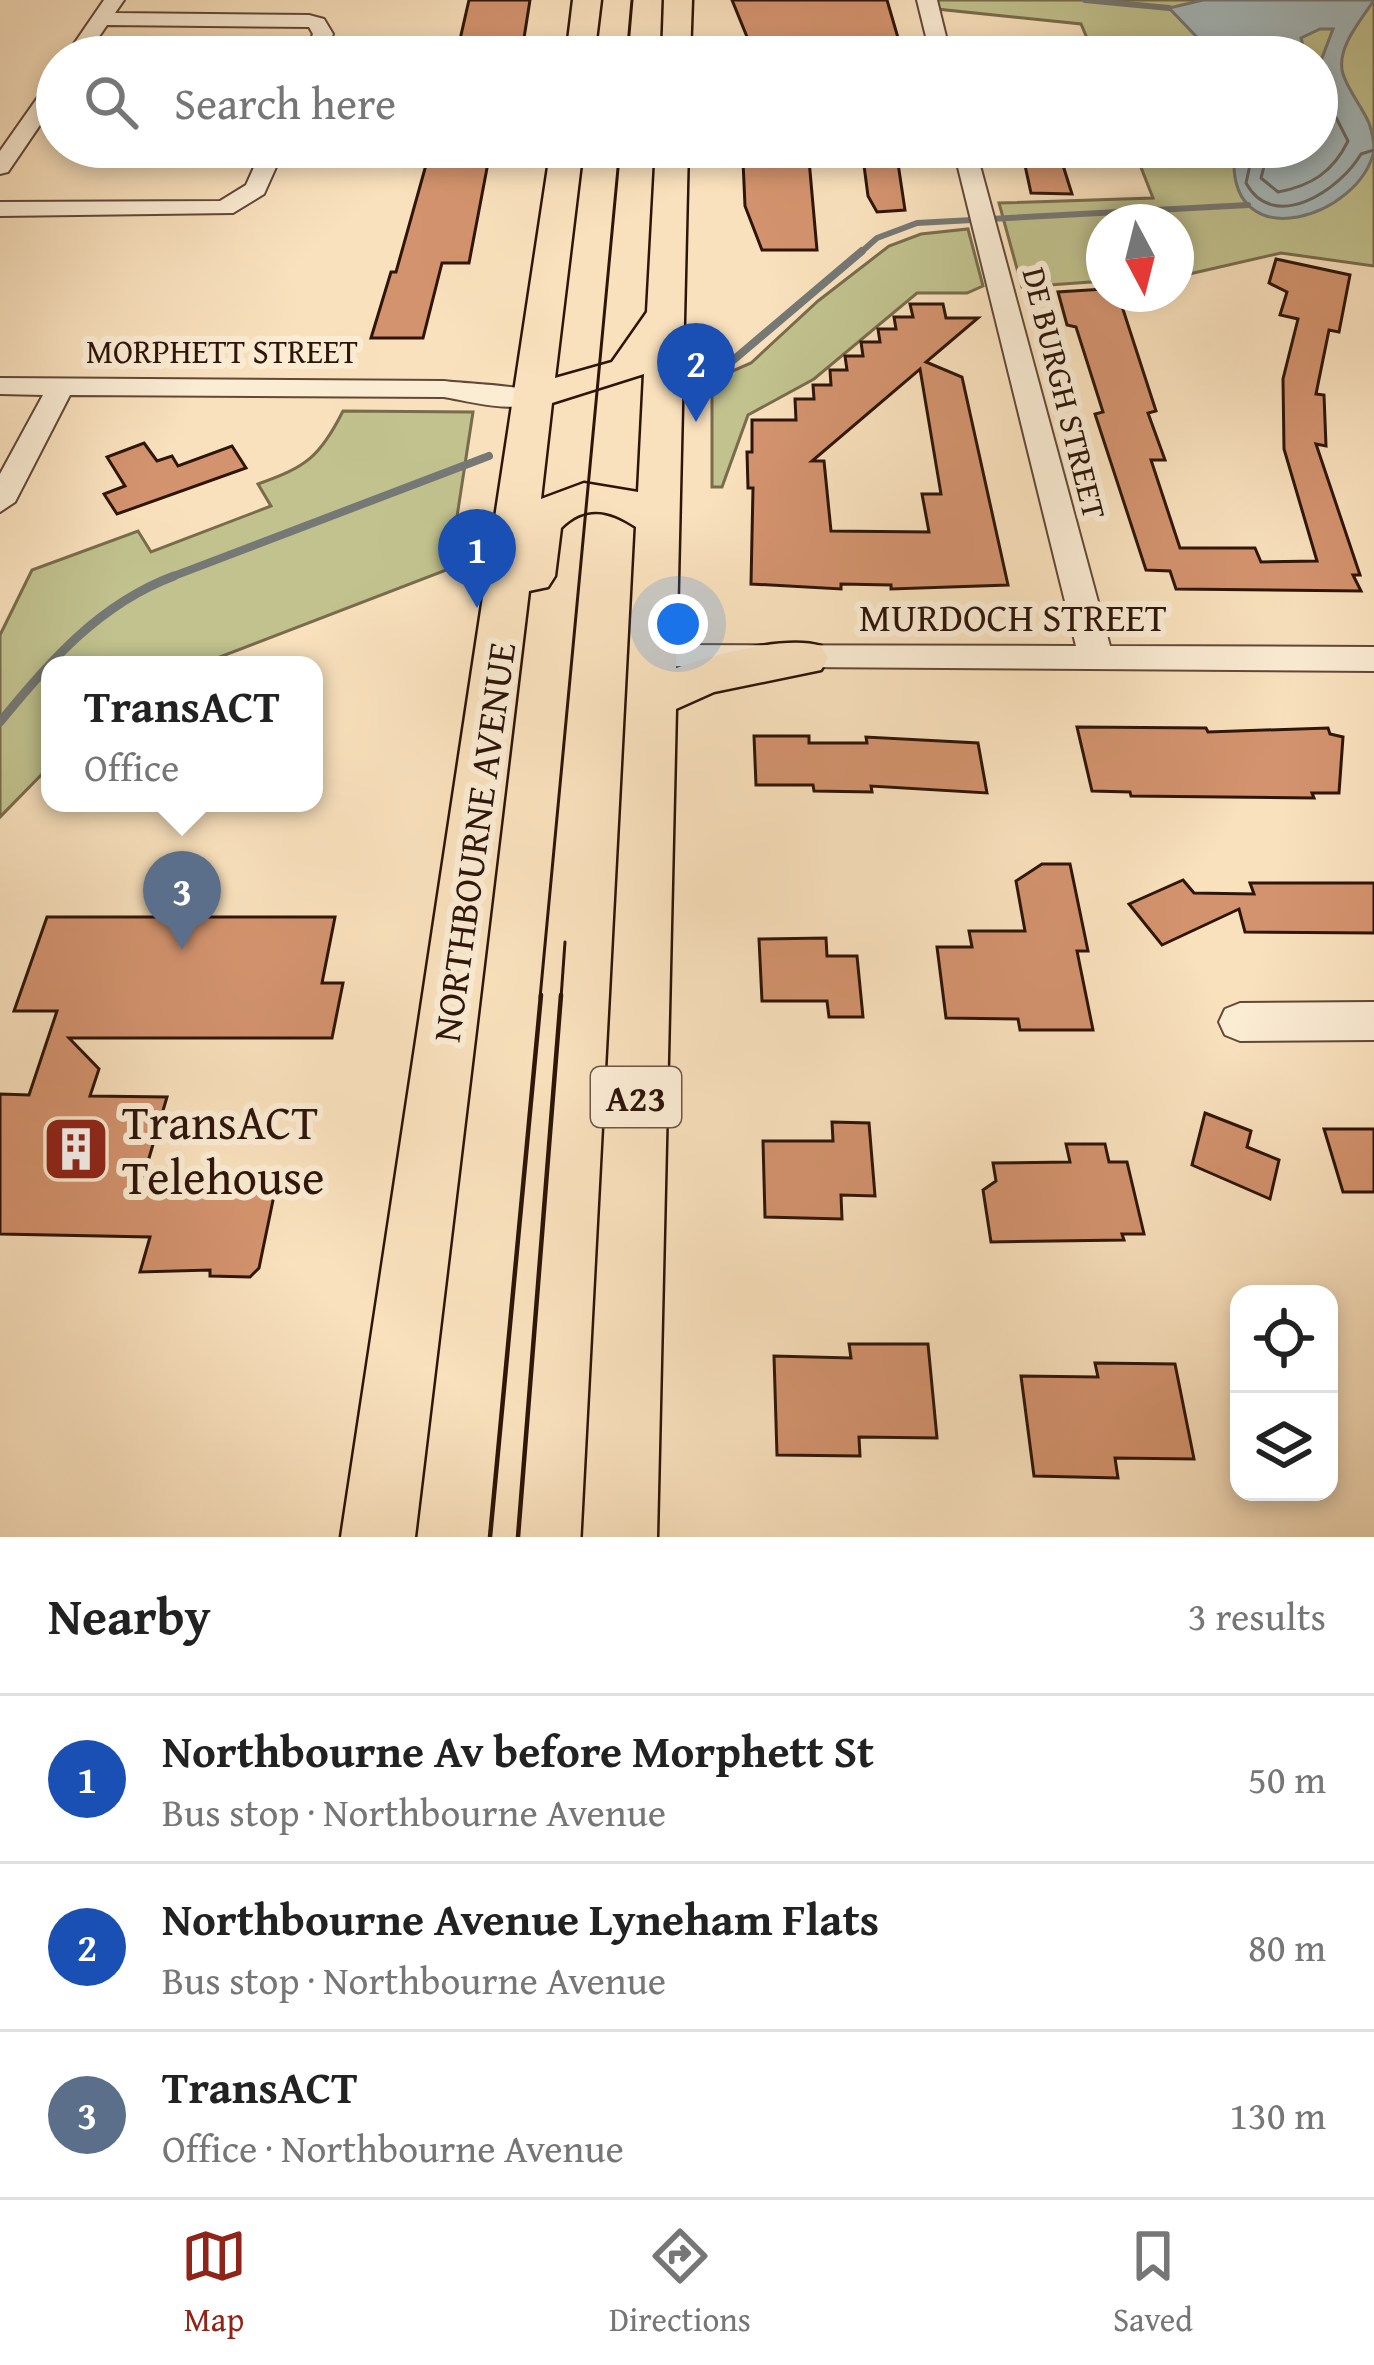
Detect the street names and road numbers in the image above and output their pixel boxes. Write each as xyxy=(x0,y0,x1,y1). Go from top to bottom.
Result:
street label: DE BURGH STREET xyxy=(1011,262,1119,524)
street label: MORPHETT STREET xyxy=(86,327,358,375)
street label: MURDOCH STREET xyxy=(859,588,1167,645)
street label: NORTHBOURNE AVENUE xyxy=(417,638,529,1046)
road number: A23 xyxy=(591,1067,681,1127)

